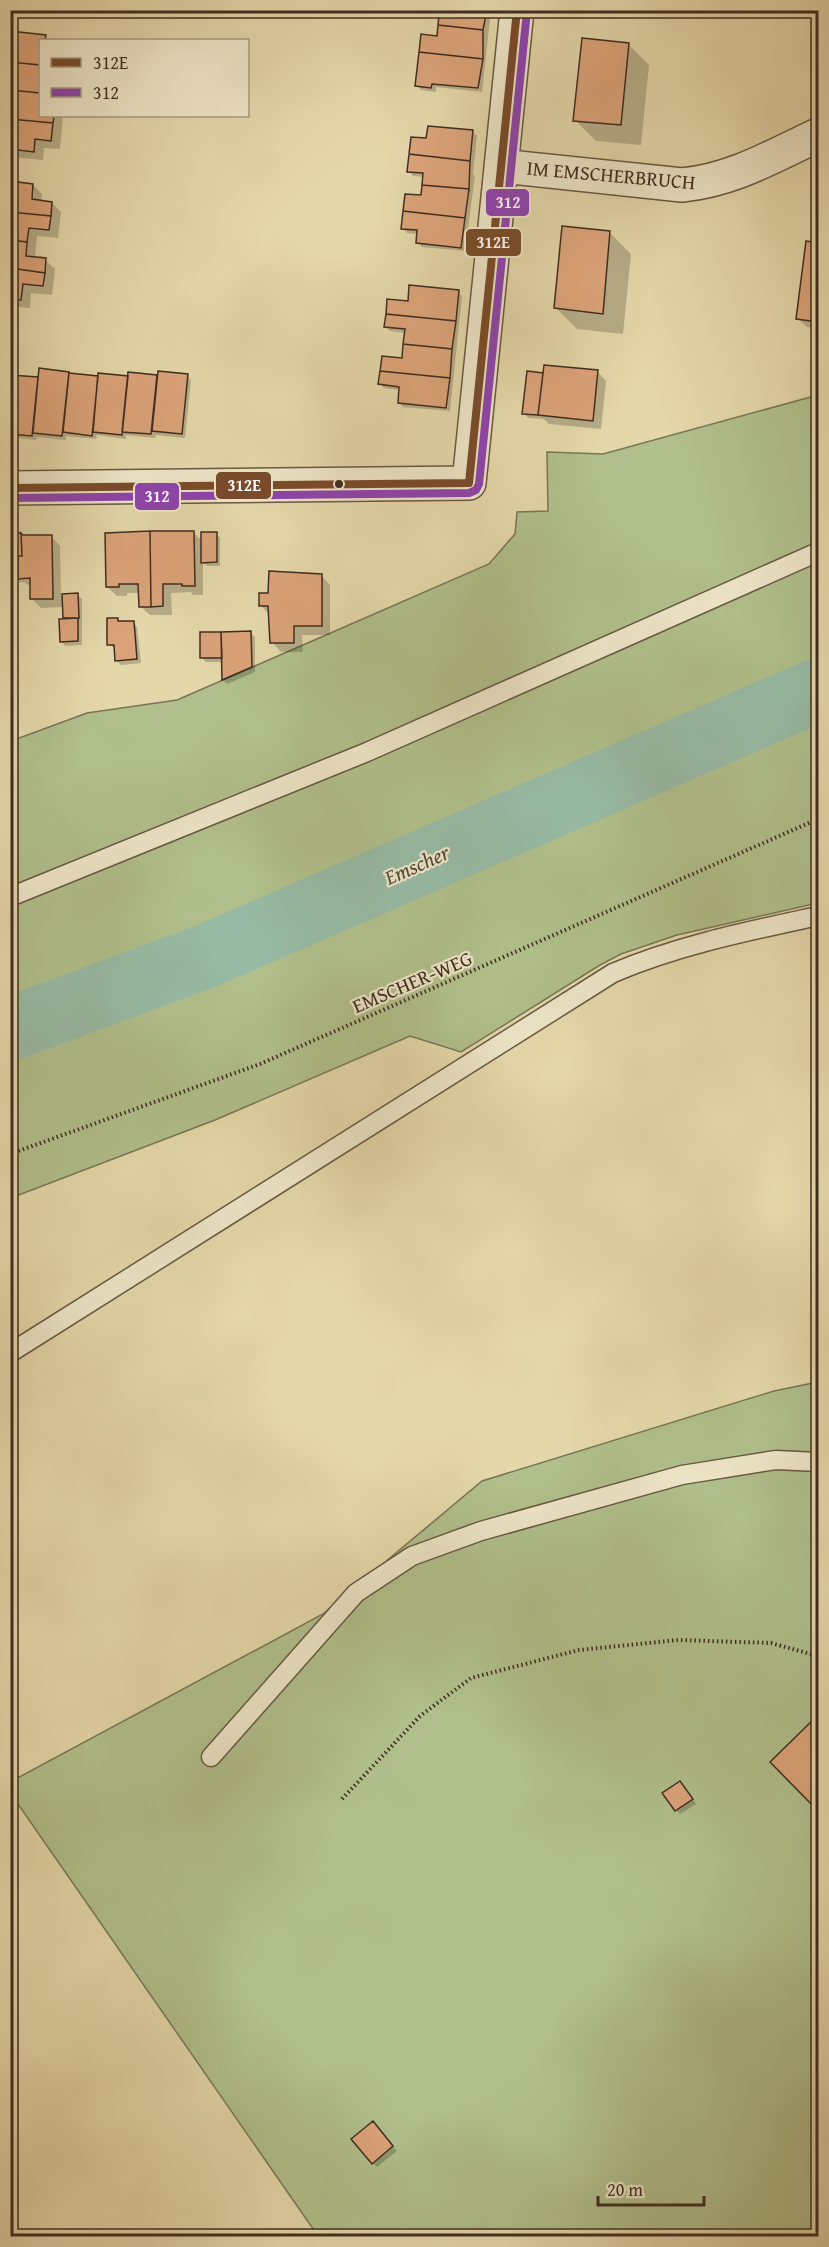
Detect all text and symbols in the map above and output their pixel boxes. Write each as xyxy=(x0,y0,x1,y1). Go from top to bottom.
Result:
legend xyxy=(39,39,249,117)
text: 312E xyxy=(93,49,128,76)
text: 312 xyxy=(93,79,119,106)
street label: IM EMSCHERBRUCH xyxy=(526,153,697,196)
line badge: 312 xyxy=(485,188,530,217)
text: 312 xyxy=(496,190,520,214)
line badge: 312E xyxy=(465,228,522,257)
text: 312E xyxy=(476,230,510,254)
line badge: 312E xyxy=(215,471,272,500)
text: 312E xyxy=(227,473,261,497)
unlabelled marker xyxy=(333,478,345,490)
line badge: 312 xyxy=(134,482,180,511)
text: 312 xyxy=(145,484,169,508)
water label: Emscher xyxy=(379,836,455,893)
street label: EMSCHER-WEG xyxy=(347,943,476,1020)
scale bar xyxy=(598,2169,704,2207)
text: 20 m xyxy=(607,2176,643,2203)

